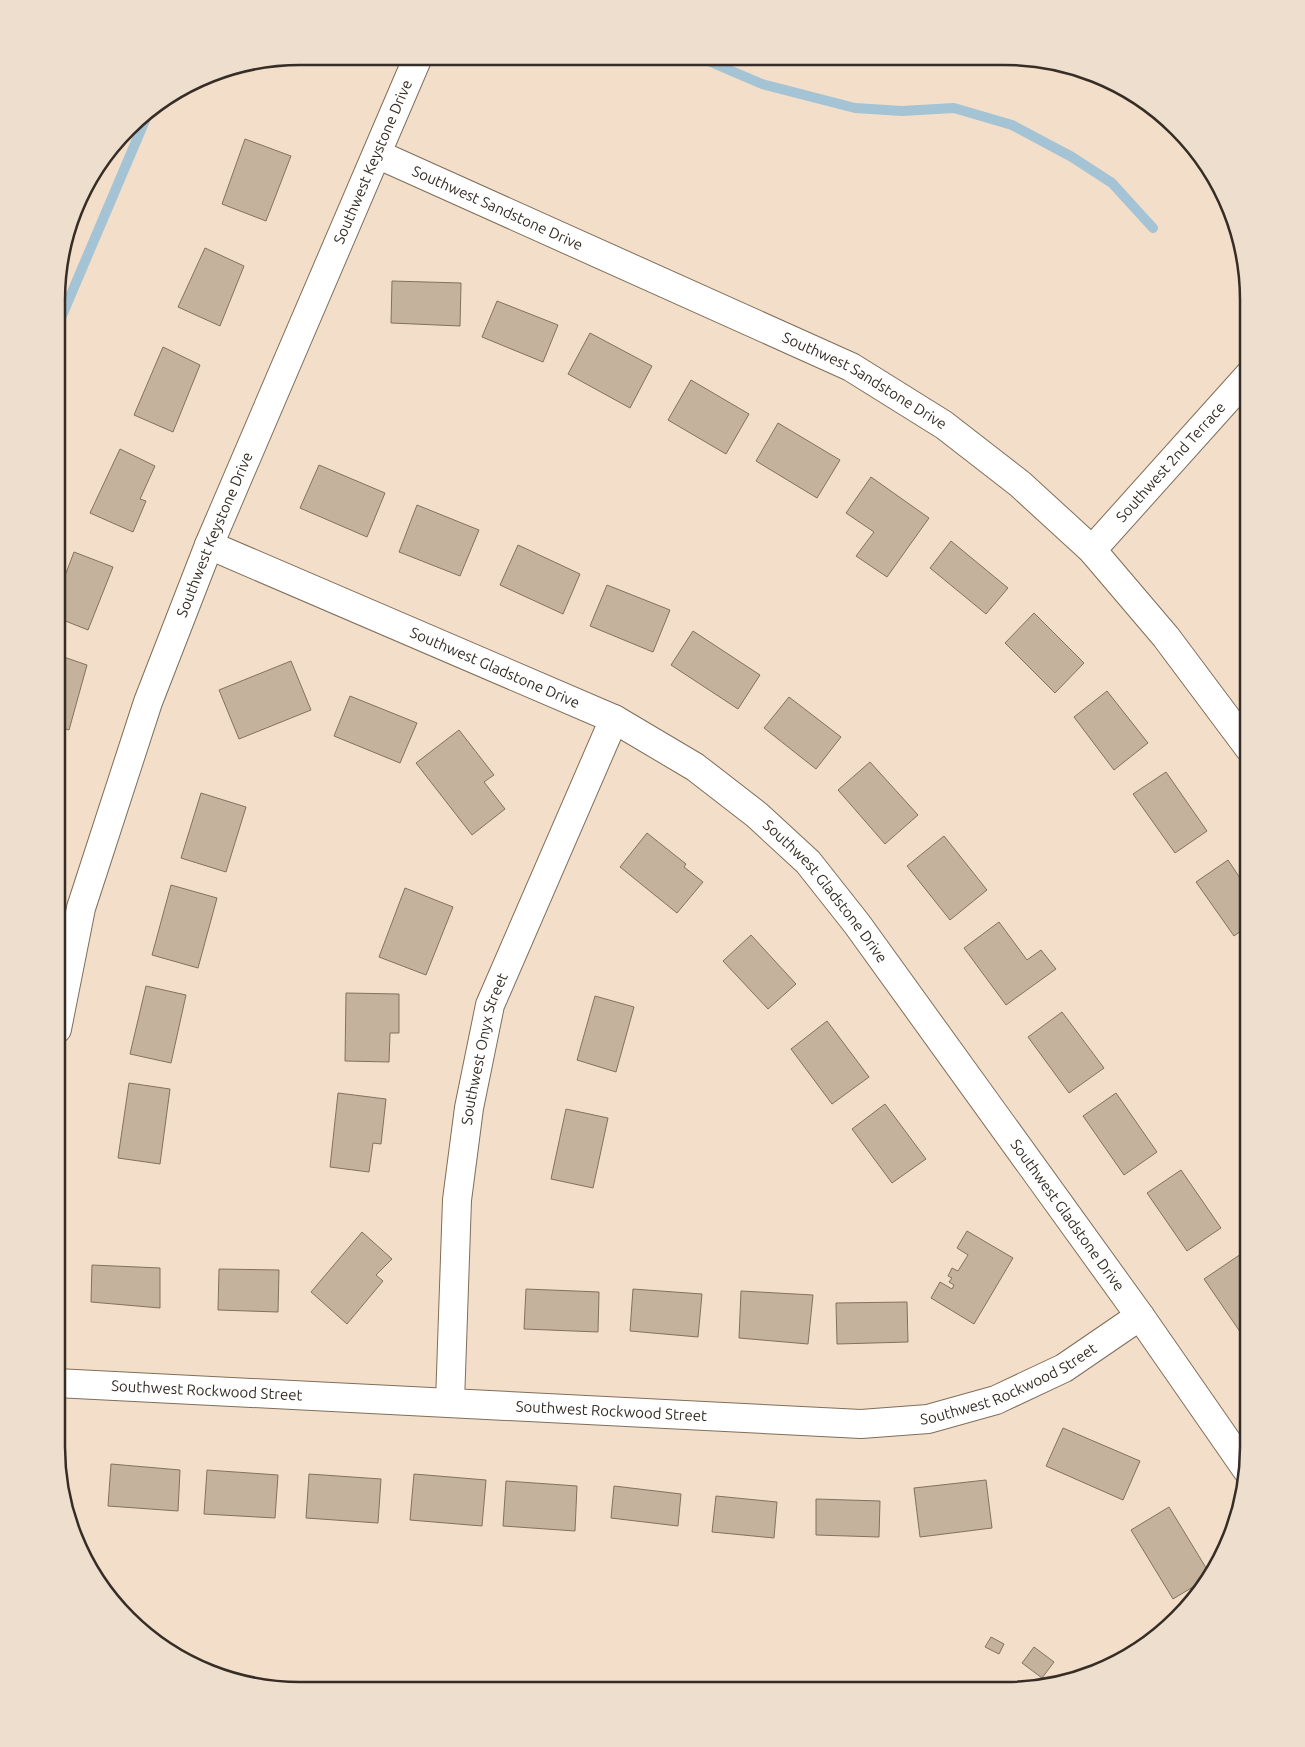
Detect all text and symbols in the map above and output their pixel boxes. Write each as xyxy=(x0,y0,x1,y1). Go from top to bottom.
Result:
street label: Southwest Keystone Drive xyxy=(330,77,415,247)
street label: Southwest Sandstone Drive xyxy=(410,162,586,253)
street label: Southwest Sandstone Drive xyxy=(780,328,950,433)
street label: Southwest 2nd Terrace xyxy=(1112,398,1228,525)
street label: Southwest Keystone Drive xyxy=(173,449,256,620)
street label: Southwest Gladstone Drive xyxy=(408,623,582,711)
street label: Southwest Gladstone Drive xyxy=(760,816,891,966)
street label: Southwest Onyx Street xyxy=(458,970,511,1126)
street label: Southwest Gladstone Drive xyxy=(1007,1136,1128,1294)
street label: Southwest Rockwood Street xyxy=(919,1339,1100,1428)
street label: Southwest Rockwood Street xyxy=(111,1377,303,1404)
street label: Southwest Rockwood Street xyxy=(515,1397,707,1424)

